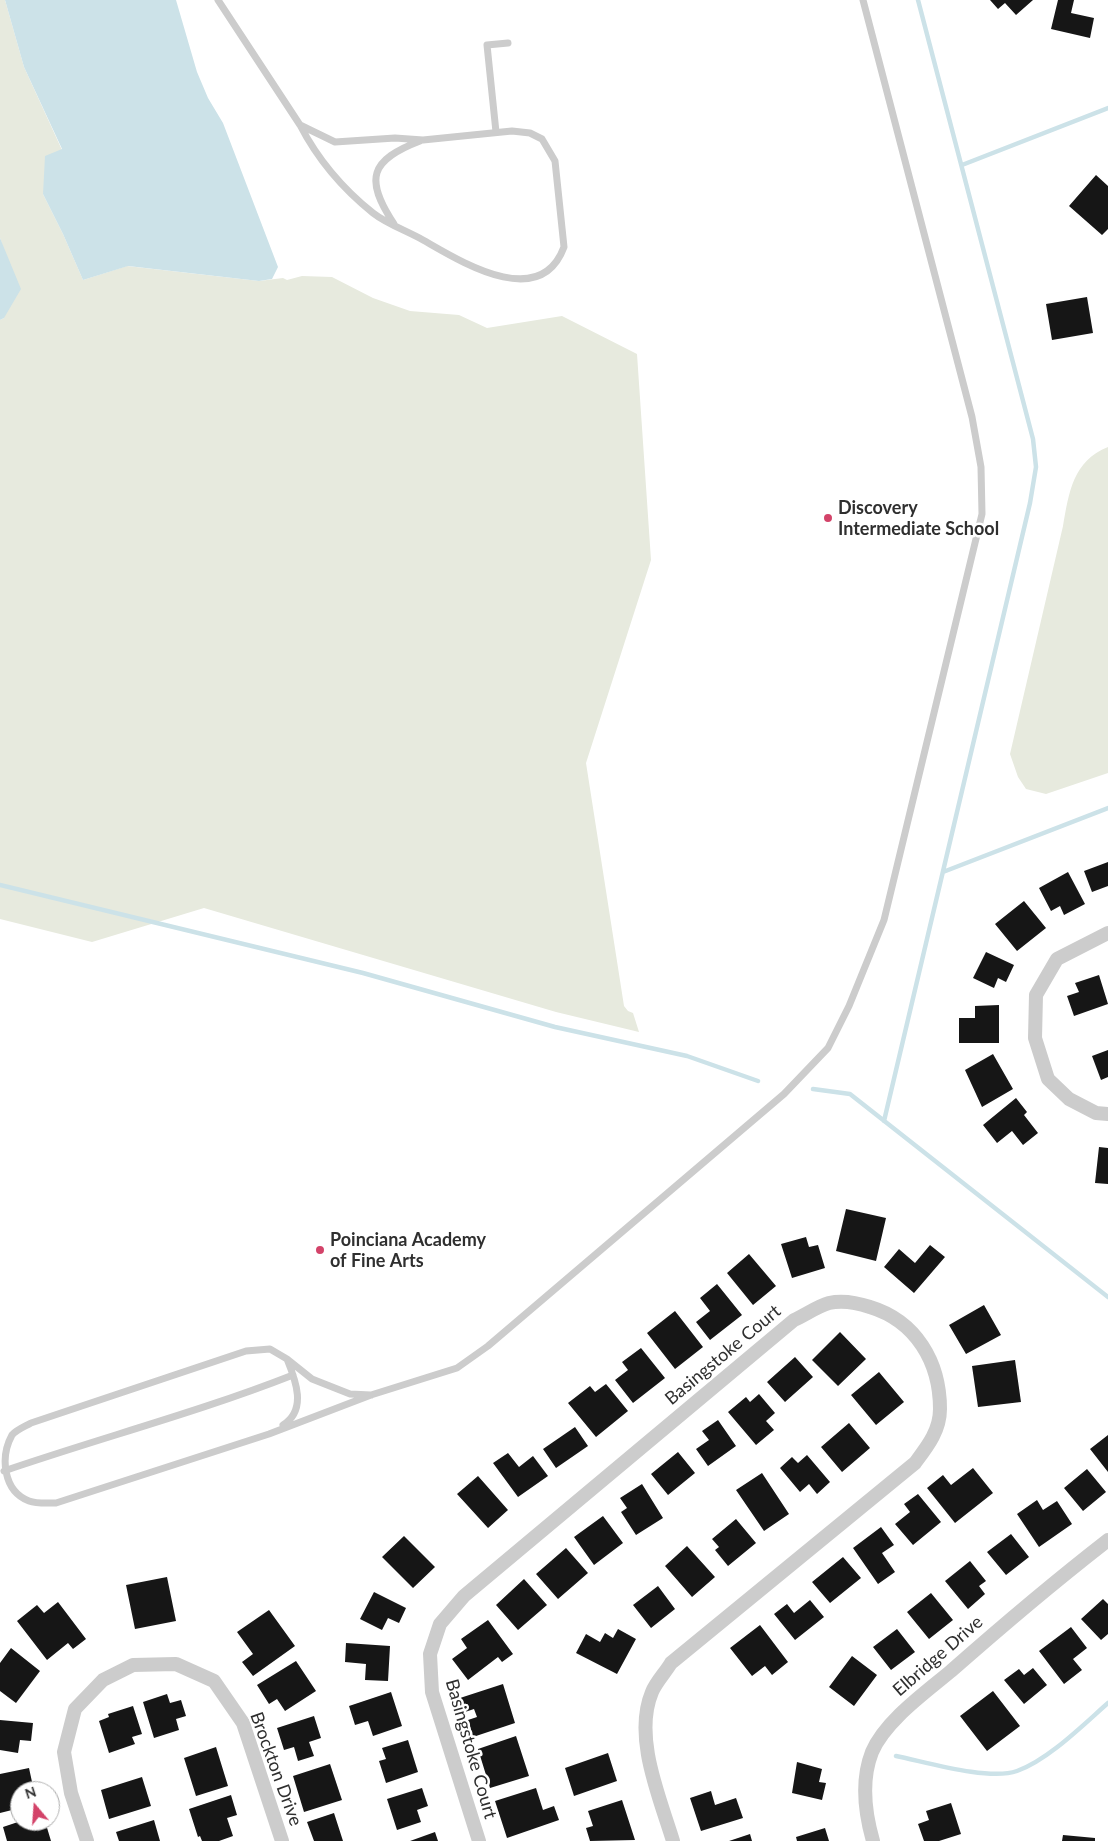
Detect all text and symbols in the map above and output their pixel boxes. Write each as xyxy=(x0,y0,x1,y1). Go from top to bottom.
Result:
place label: Discovery Intermediate School xyxy=(838,497,999,540)
marker: Discovery Intermediate School xyxy=(822,512,834,524)
place label: Poinciana Academy of Fine Arts xyxy=(330,1229,486,1272)
marker: Poinciana Academy of Fine Arts xyxy=(314,1244,326,1256)
street label: Basingstoke Court xyxy=(661,1300,785,1410)
street label: Elbridge Drive xyxy=(889,1611,987,1701)
street label: Basingstoke Court xyxy=(441,1677,501,1821)
street label: Brockton Drive xyxy=(245,1709,307,1829)
north arrow xyxy=(10,1781,60,1831)
text: N xyxy=(23,1782,38,1802)

